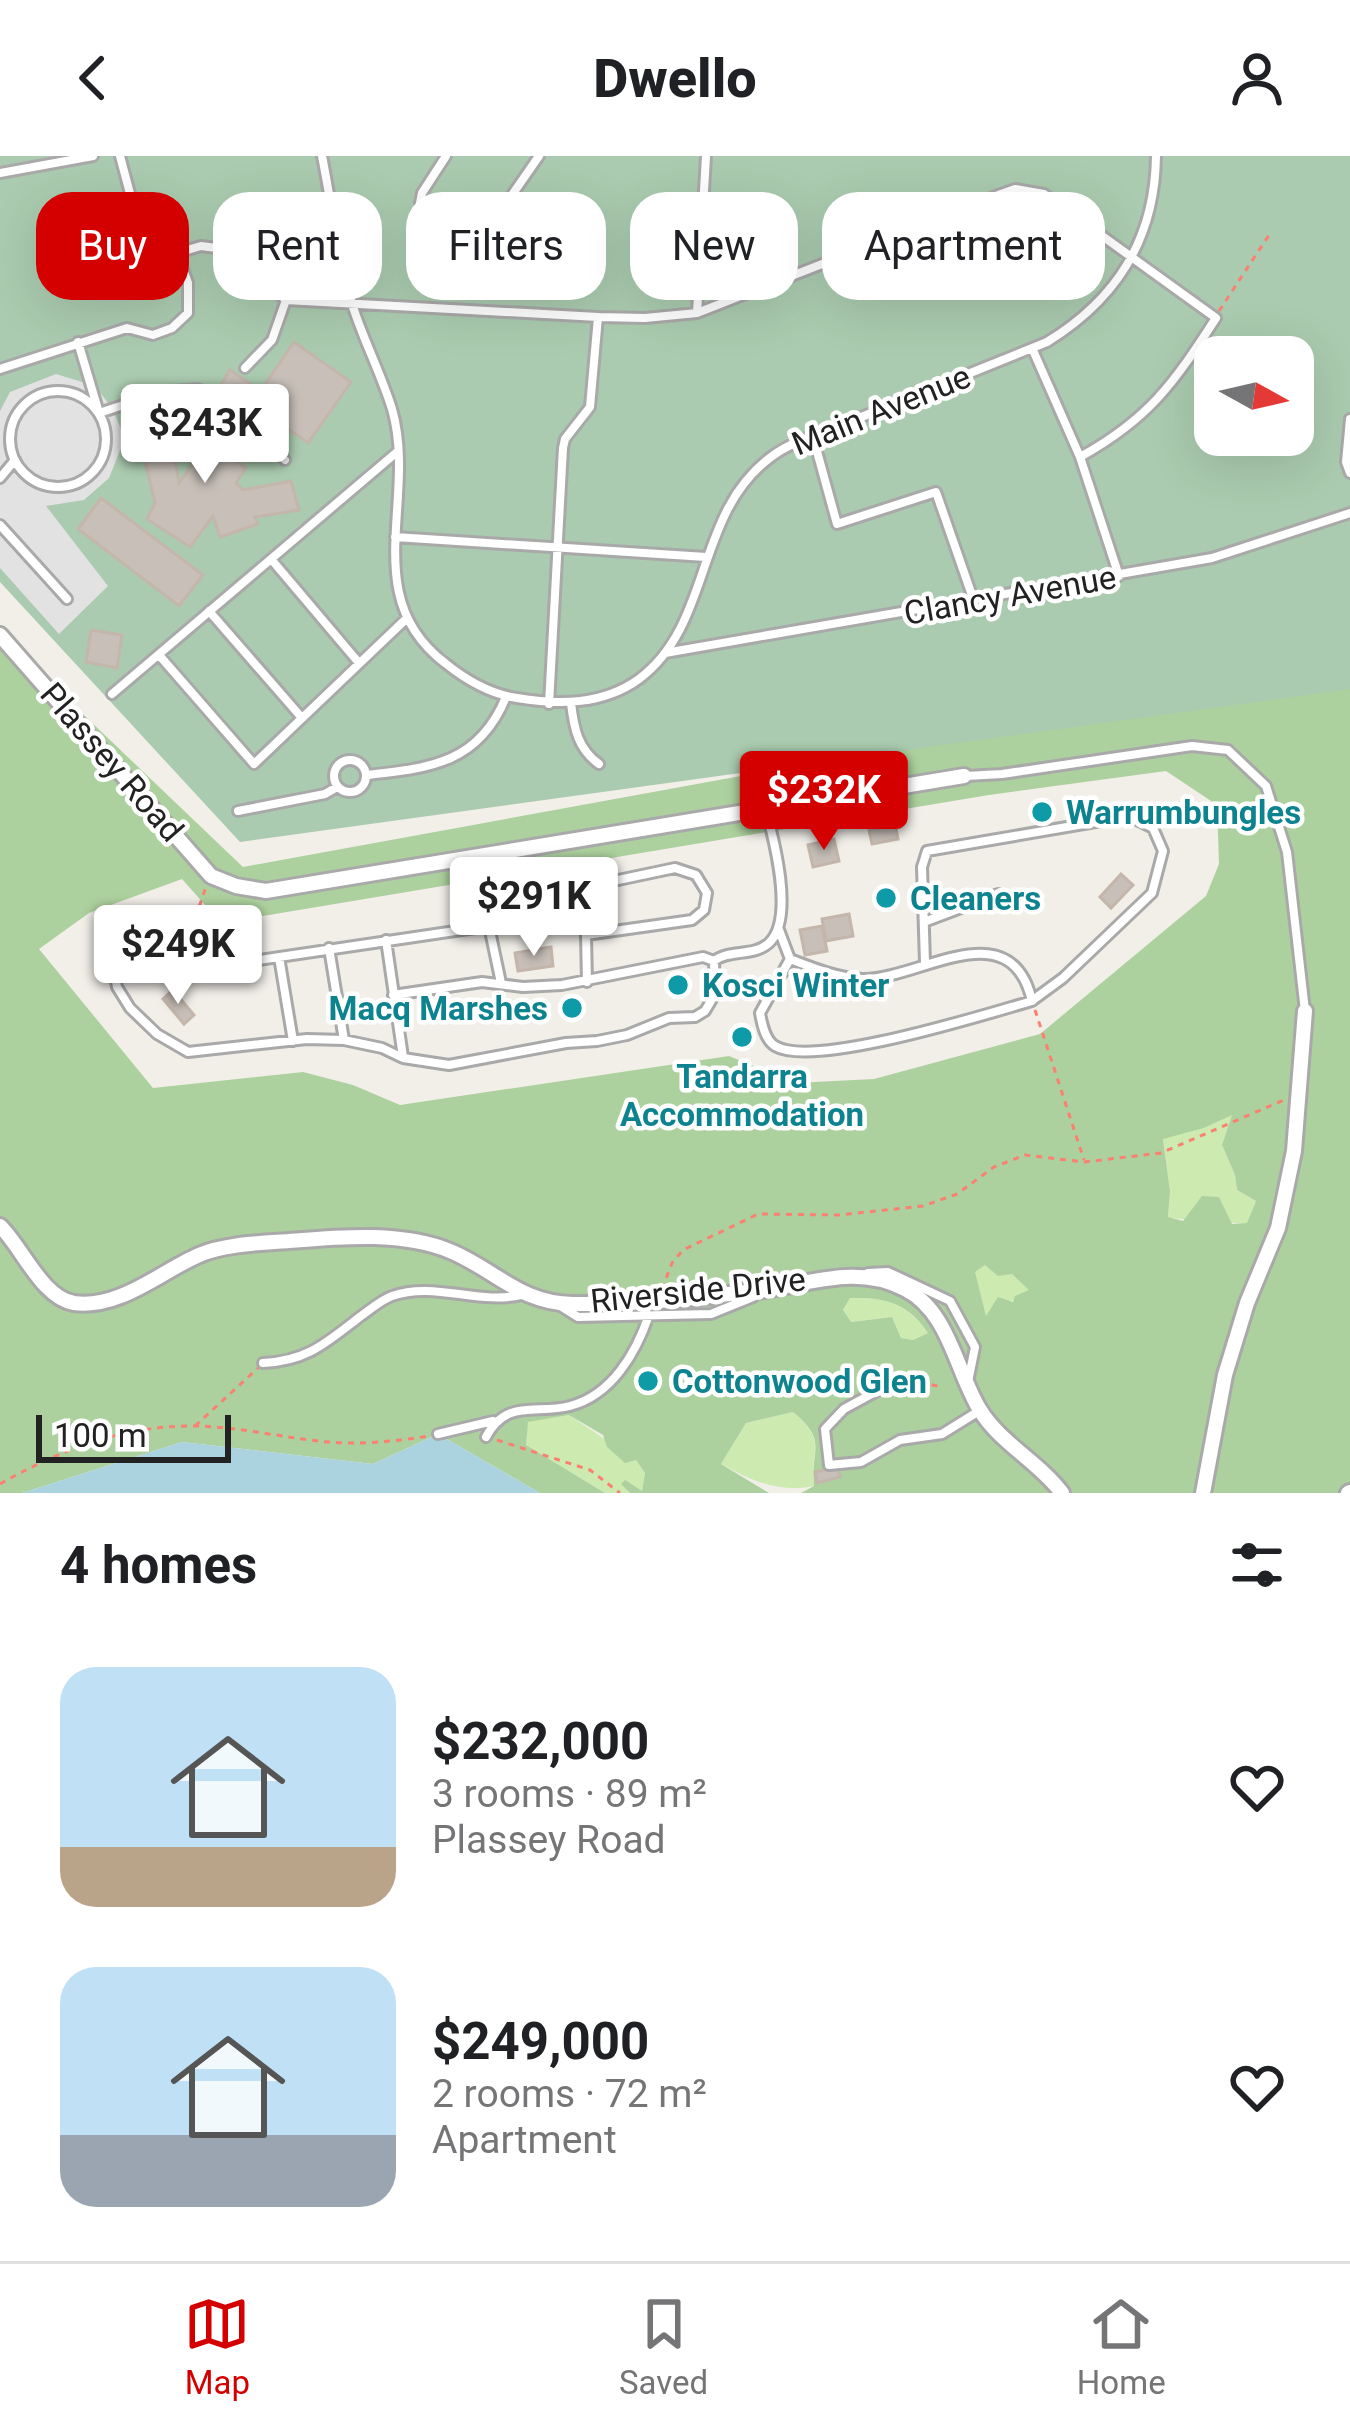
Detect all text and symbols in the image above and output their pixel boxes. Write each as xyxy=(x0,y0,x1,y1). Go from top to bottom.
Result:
icon: back xyxy=(60,45,126,111)
icon: person xyxy=(1224,45,1290,111)
text: Dwello xyxy=(593,47,757,110)
chip: Buy xyxy=(36,192,189,300)
chip: Rent xyxy=(213,192,382,300)
chip: Filters xyxy=(406,192,606,300)
chip: New xyxy=(630,192,798,300)
chip: Apartment xyxy=(822,192,1105,300)
north arrow xyxy=(1194,336,1314,456)
map controls xyxy=(1194,336,1314,456)
street label: Main Avenue xyxy=(786,356,976,464)
pin: $243K xyxy=(121,384,289,486)
text: $243K xyxy=(148,400,262,446)
street label: Clancy Avenue xyxy=(901,557,1119,633)
street label: Plassey Road xyxy=(32,675,192,849)
pin: $232K xyxy=(740,751,908,853)
text: $232K xyxy=(767,767,881,813)
place label: Warrumbungles xyxy=(1066,793,1301,832)
marker: Warrumbungles xyxy=(1029,799,1055,825)
pin: $291K xyxy=(450,857,618,959)
text: $291K xyxy=(477,873,591,919)
place label: Cleaners xyxy=(910,879,1041,918)
marker: Cleaners xyxy=(873,885,899,911)
pin: $249K xyxy=(94,905,262,1007)
text: $249K xyxy=(121,921,235,967)
place label: Kosci Winter xyxy=(702,966,889,1005)
marker: Kosci Winter xyxy=(665,972,691,998)
place label: Macq Marshes xyxy=(329,989,548,1028)
marker: Macq Marshes xyxy=(559,995,585,1021)
marker: Tandarra Accommodation xyxy=(729,1024,755,1050)
place label: Tandarra Accommodation xyxy=(620,1057,864,1134)
street label: Riverside Drive xyxy=(588,1259,808,1321)
place label: Cottonwood Glen xyxy=(672,1362,927,1401)
marker: Cottonwood Glen xyxy=(635,1368,661,1394)
scale bar xyxy=(36,1409,231,1462)
text: 100 m xyxy=(54,1416,147,1455)
icon: filters xyxy=(1224,1532,1290,1598)
text: 4 homes xyxy=(60,1536,257,1595)
text: $232,000 xyxy=(432,1712,649,1771)
icon: home xyxy=(156,1715,300,1859)
icon: heart xyxy=(1224,1754,1290,1820)
text: 3 rooms · 89 m² xyxy=(432,1771,707,1817)
text: Plassey Road xyxy=(432,1817,666,1863)
text: $249,000 xyxy=(432,2012,649,2071)
icon: home xyxy=(156,2015,300,2159)
icon: heart xyxy=(1224,2054,1290,2120)
text: 2 rooms · 72 m² xyxy=(432,2071,707,2117)
text: Apartment xyxy=(432,2117,617,2163)
tab: Map xyxy=(184,2291,250,2402)
tab: Saved xyxy=(619,2291,708,2402)
tab: Home xyxy=(1077,2291,1166,2402)

